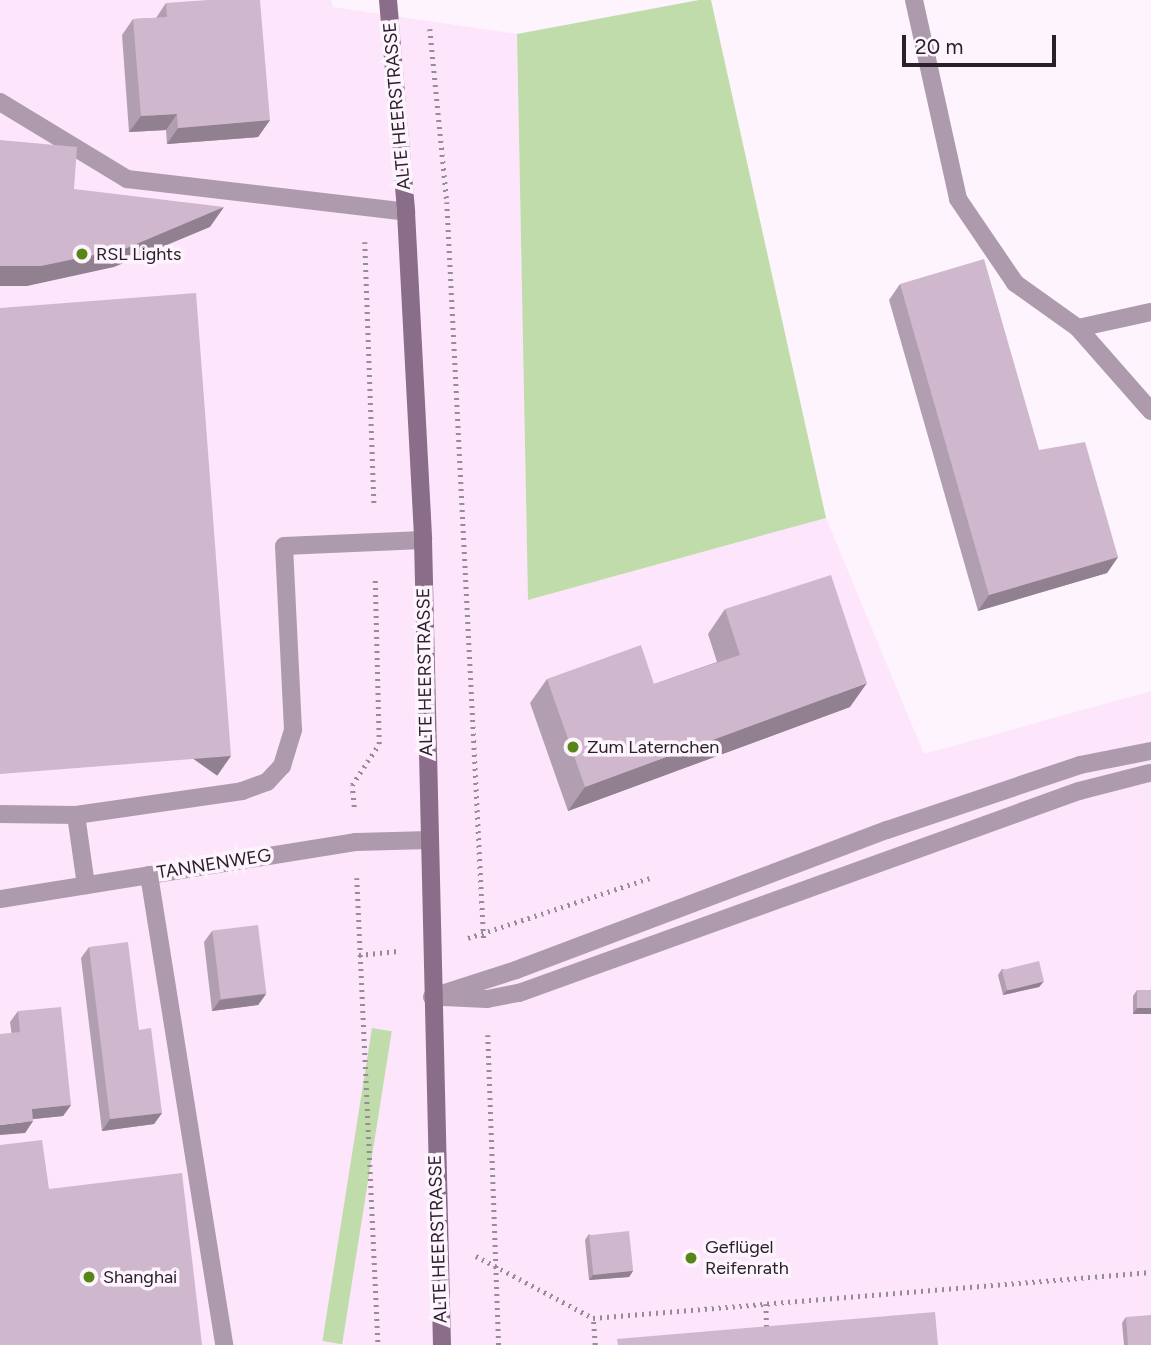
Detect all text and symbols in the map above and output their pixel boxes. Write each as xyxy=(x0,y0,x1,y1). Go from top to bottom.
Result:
street label: ALTE HEERSTRASSE xyxy=(379,21,415,191)
scale bar xyxy=(906,21,1060,65)
text: 20 m xyxy=(915,34,963,59)
place label: RSL Lights xyxy=(96,243,181,265)
marker: RSL Lights xyxy=(74,246,90,262)
street label: ALTE HEERSTRASSE xyxy=(413,588,437,756)
place label: Zum Laternchen xyxy=(587,736,719,758)
marker: Zum Laternchen xyxy=(565,739,581,755)
street label: TANNENWEG xyxy=(156,844,272,884)
street label: ALTE HEERSTRASSE xyxy=(424,1154,452,1324)
place label: Geflügel Reifenrath xyxy=(705,1237,789,1280)
marker: Geflügel Reifenrath xyxy=(683,1250,699,1266)
place label: Shanghai xyxy=(103,1266,177,1288)
marker: Shanghai xyxy=(81,1269,97,1285)

